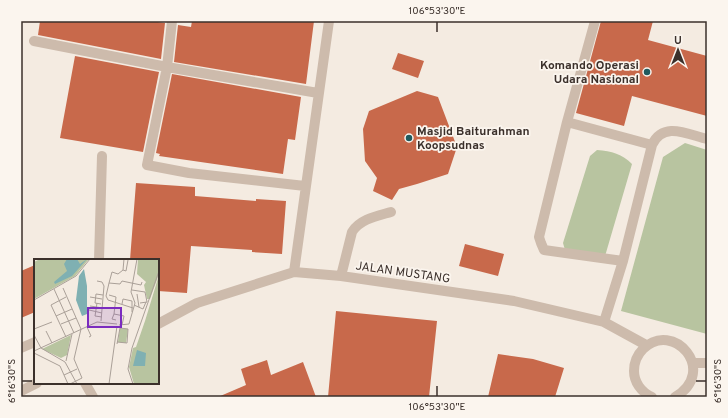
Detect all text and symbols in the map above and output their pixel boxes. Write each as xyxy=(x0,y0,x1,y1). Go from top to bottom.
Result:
text: 106°53'30"E xyxy=(409,5,465,18)
north arrow xyxy=(658,30,698,70)
text: U xyxy=(674,34,682,48)
place label: Komando Operasi Udara Nasional xyxy=(540,58,639,88)
marker: Komando Operasi Udara Nasional xyxy=(642,67,652,77)
place label: Masjid Baiturahman Koopsudnas xyxy=(417,124,530,154)
marker: Masjid Baiturahman Koopsudnas xyxy=(404,133,414,143)
street label: JALAN MUSTANG xyxy=(355,258,451,288)
inset map xyxy=(34,259,159,384)
text: 6°16'30"S xyxy=(6,359,19,403)
text: 6°16'30"S xyxy=(712,359,725,403)
text: 106°53'30"E xyxy=(409,401,465,414)

